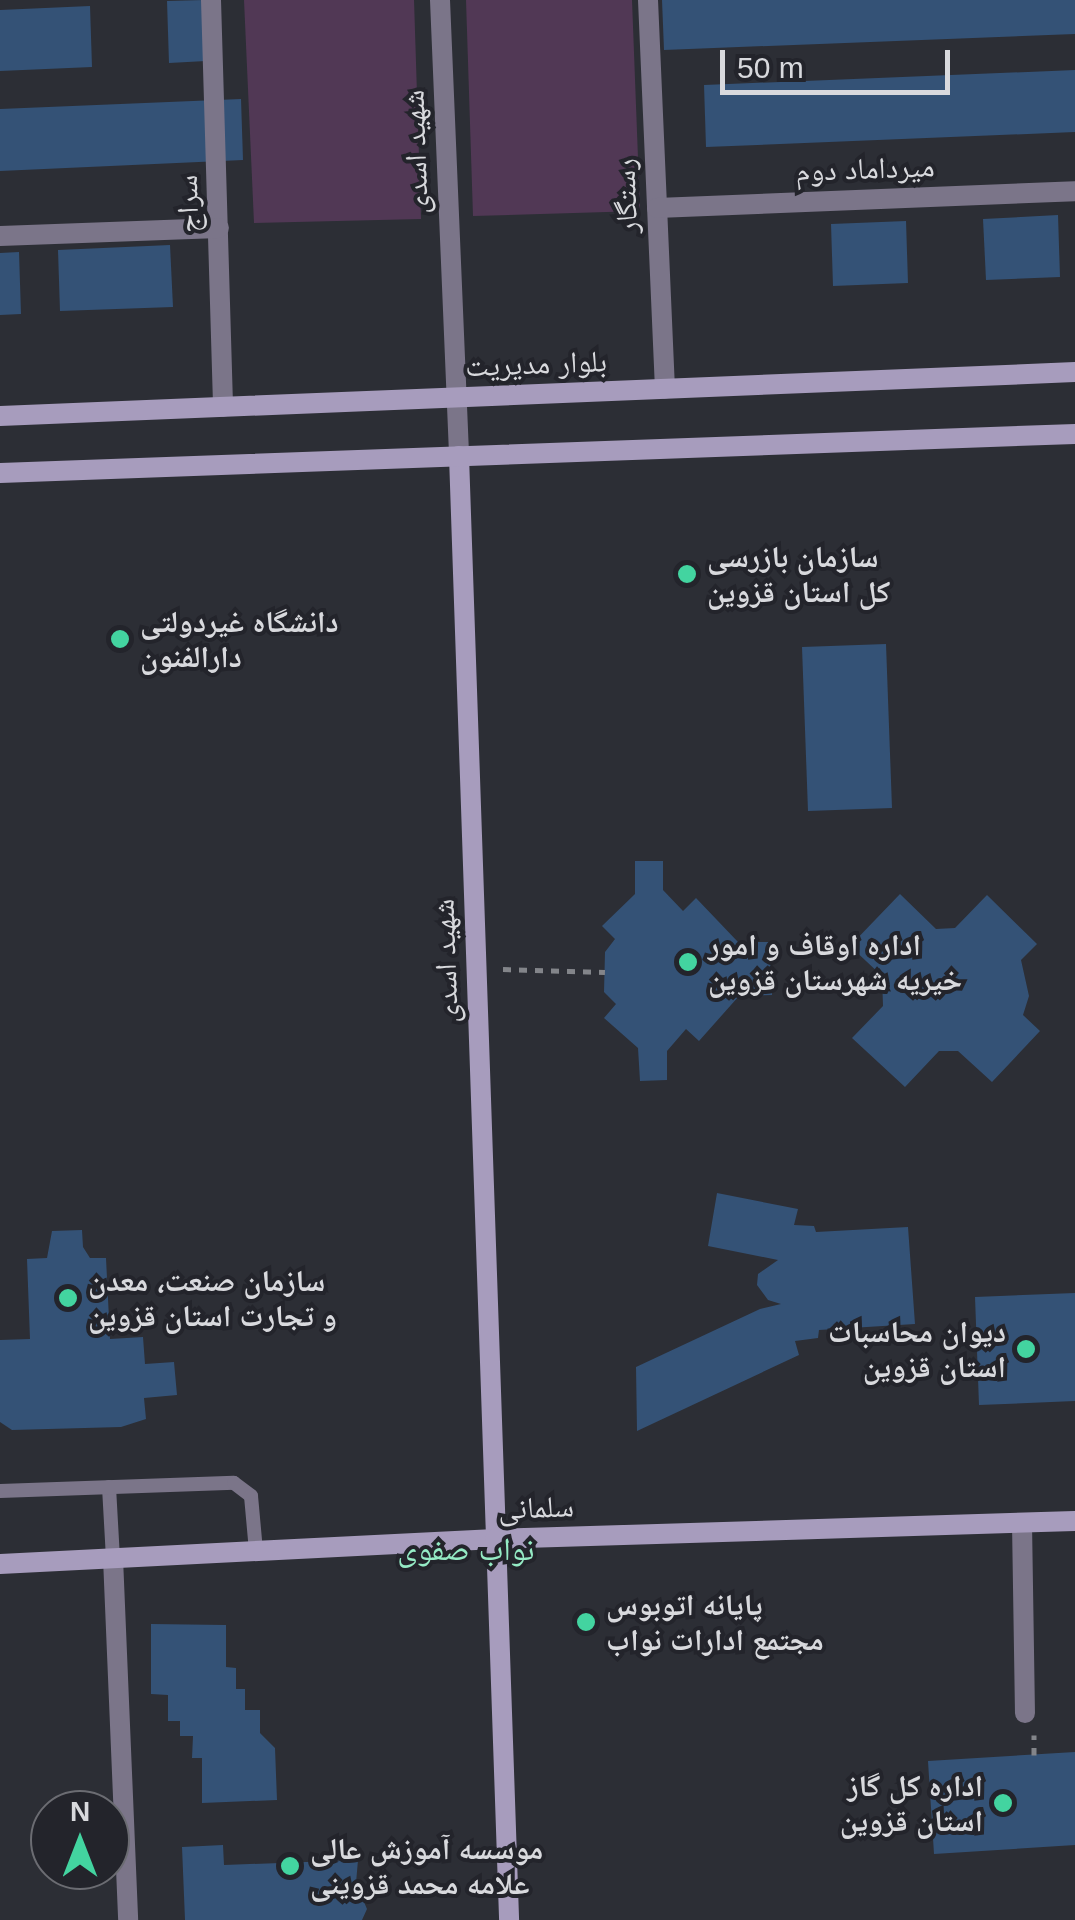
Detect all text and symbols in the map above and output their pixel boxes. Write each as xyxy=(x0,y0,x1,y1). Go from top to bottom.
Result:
scale bar xyxy=(725,30,955,92)
text: 50 m xyxy=(737,51,804,84)
street label: شهید اسدی xyxy=(396,89,436,215)
street label: میرداماد دوم xyxy=(795,149,935,189)
street label: رستگار xyxy=(607,158,645,234)
street label: سراج xyxy=(169,174,207,234)
street label: بلوار مدیریت xyxy=(465,344,607,384)
place label: سازمان بازرسی کل استان قزوین xyxy=(707,539,890,610)
marker: سازمان بازرسی کل استان قزوین xyxy=(676,563,698,585)
place label: دانشگاه غیردولتی دارالفنون xyxy=(140,604,339,674)
marker: دانشگاه غیردولتی دارالفنون xyxy=(109,628,131,650)
street label: شهید اسدی xyxy=(426,898,466,1024)
place label: اداره اوقاف و امور خیریه شهرستان قزوین xyxy=(708,927,962,998)
marker: اداره اوقاف و امور خیریه شهرستان قزوین xyxy=(677,951,699,973)
place label: سازمان صنعت، معدن و تجارت استان قزوین xyxy=(88,1263,337,1334)
marker: سازمان صنعت، معدن و تجارت استان قزوین xyxy=(57,1287,79,1309)
place label: دیوان محاسبات استان قزوین xyxy=(828,1314,1006,1384)
marker: دیوان محاسبات استان قزوین xyxy=(1015,1338,1037,1360)
street label: سلمانی xyxy=(497,1489,575,1527)
district label: نواب صفوی xyxy=(397,1530,535,1568)
place label: پایانه اتوبوس مجتمع ادارات نواب xyxy=(606,1587,824,1658)
marker: پایانه اتوبوس مجتمع ادارات نواب xyxy=(575,1611,597,1633)
place label: اداره کل گاز استان قزوین xyxy=(840,1768,983,1838)
north arrow xyxy=(30,1790,130,1890)
marker: اداره کل گاز استان قزوین xyxy=(992,1792,1014,1814)
text: N xyxy=(70,1796,90,1827)
place label: موسسه آموزش عالی علامه محمد قزوینی xyxy=(310,1831,543,1902)
marker: موسسه آموزش عالی علامه محمد قزوینی xyxy=(279,1855,301,1877)

